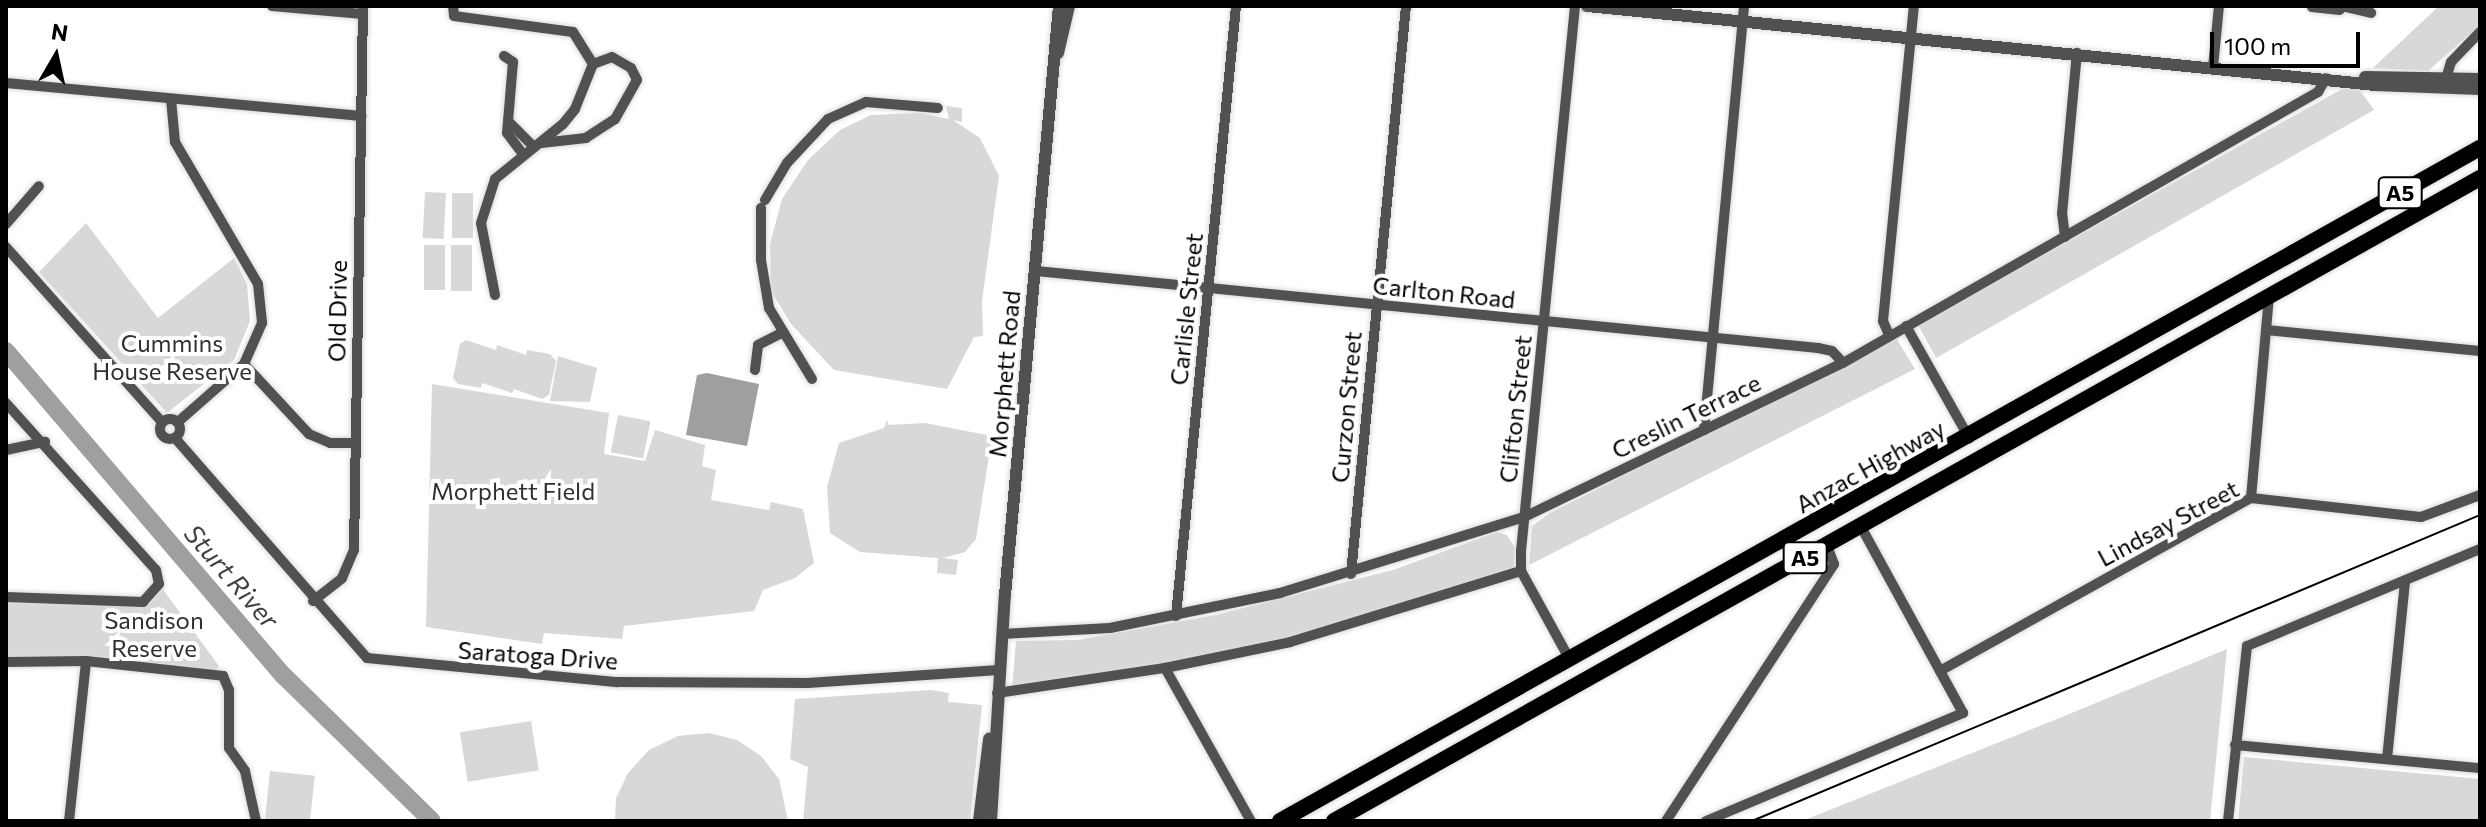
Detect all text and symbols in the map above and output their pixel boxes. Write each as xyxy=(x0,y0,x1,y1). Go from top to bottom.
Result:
north arrow xyxy=(16,16,96,96)
scale bar xyxy=(2214,16,2364,66)
text: N xyxy=(50,17,70,46)
text: 100 m xyxy=(2224,31,2291,60)
road number: A5 xyxy=(2376,175,2424,211)
street label: Carlisle Street xyxy=(1164,231,1208,387)
street label: Old Drive xyxy=(322,260,352,362)
street label: Carlton Road xyxy=(1371,270,1517,314)
street label: Morphett Road xyxy=(982,289,1026,459)
park label: Cummins House Reserve xyxy=(92,329,252,385)
street label: Curzon Street xyxy=(1325,330,1367,484)
street label: Clifton Street xyxy=(1493,334,1537,484)
street label: Creslin Terrace xyxy=(1607,368,1765,464)
street label: Anzac Highway xyxy=(1791,413,1949,519)
street label: Lindsay Street xyxy=(2093,474,2243,572)
park label: Morphett Field xyxy=(431,477,595,505)
water label: Sturt River xyxy=(178,518,286,634)
road number: A5 xyxy=(1781,540,1829,576)
park label: Sandison Reserve xyxy=(104,606,204,662)
street label: Saratoga Drive xyxy=(457,635,619,675)

